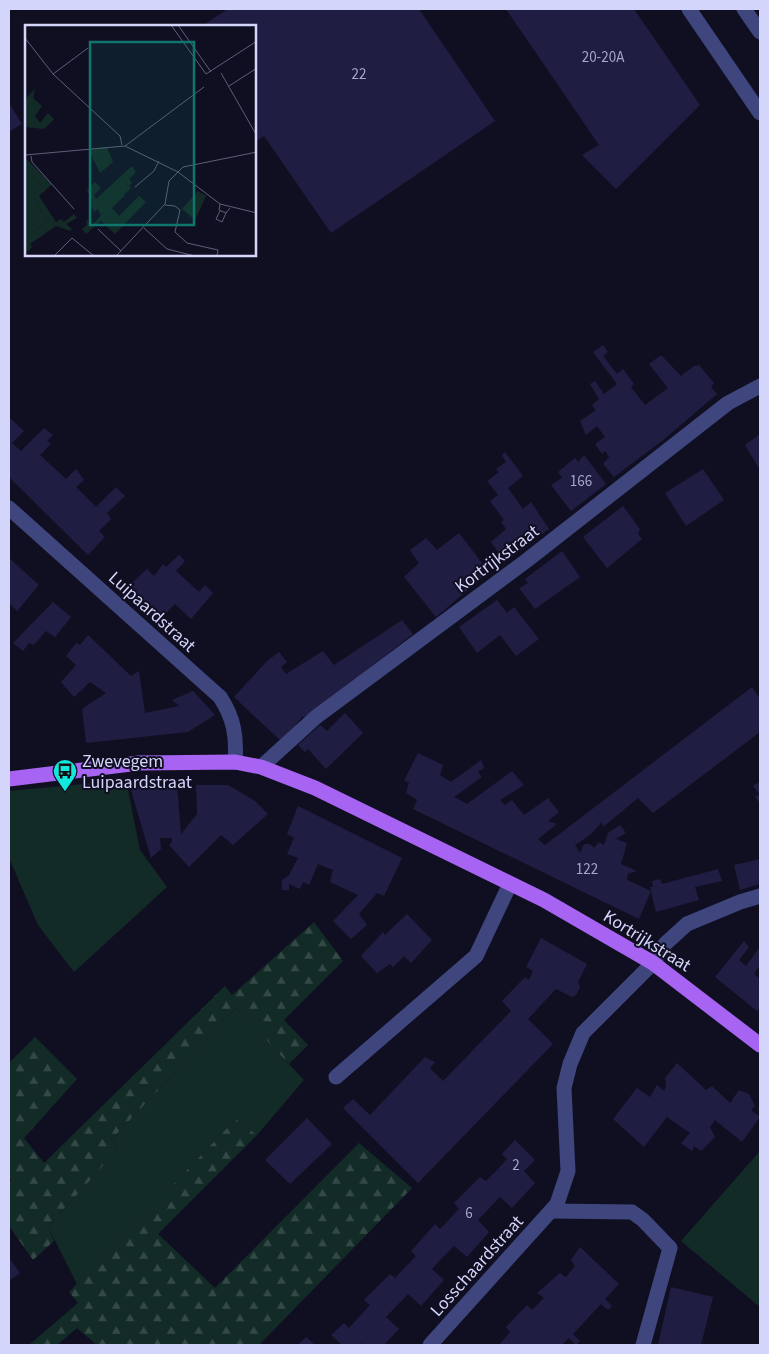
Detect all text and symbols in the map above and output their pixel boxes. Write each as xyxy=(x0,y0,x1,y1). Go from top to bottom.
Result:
inset map xyxy=(25,25,256,256)
house number: 20-20A xyxy=(582,47,625,68)
house number: 22 xyxy=(352,64,366,85)
house number: 166 xyxy=(570,471,592,492)
street label: Kortrijkstraat xyxy=(450,519,544,599)
street label: Luipaardstraat xyxy=(103,566,201,658)
place label: Zwevegem Luipaardstraat xyxy=(82,749,192,795)
bus stop icon: Zwevegem Luipaardstraat xyxy=(52,758,78,792)
house number: 122 xyxy=(576,859,598,880)
street label: Kortrijkstraat xyxy=(598,904,696,978)
house number: 2 xyxy=(512,1155,520,1176)
house number: 6 xyxy=(465,1203,473,1224)
street label: Losschaardstraat xyxy=(425,1210,529,1322)

